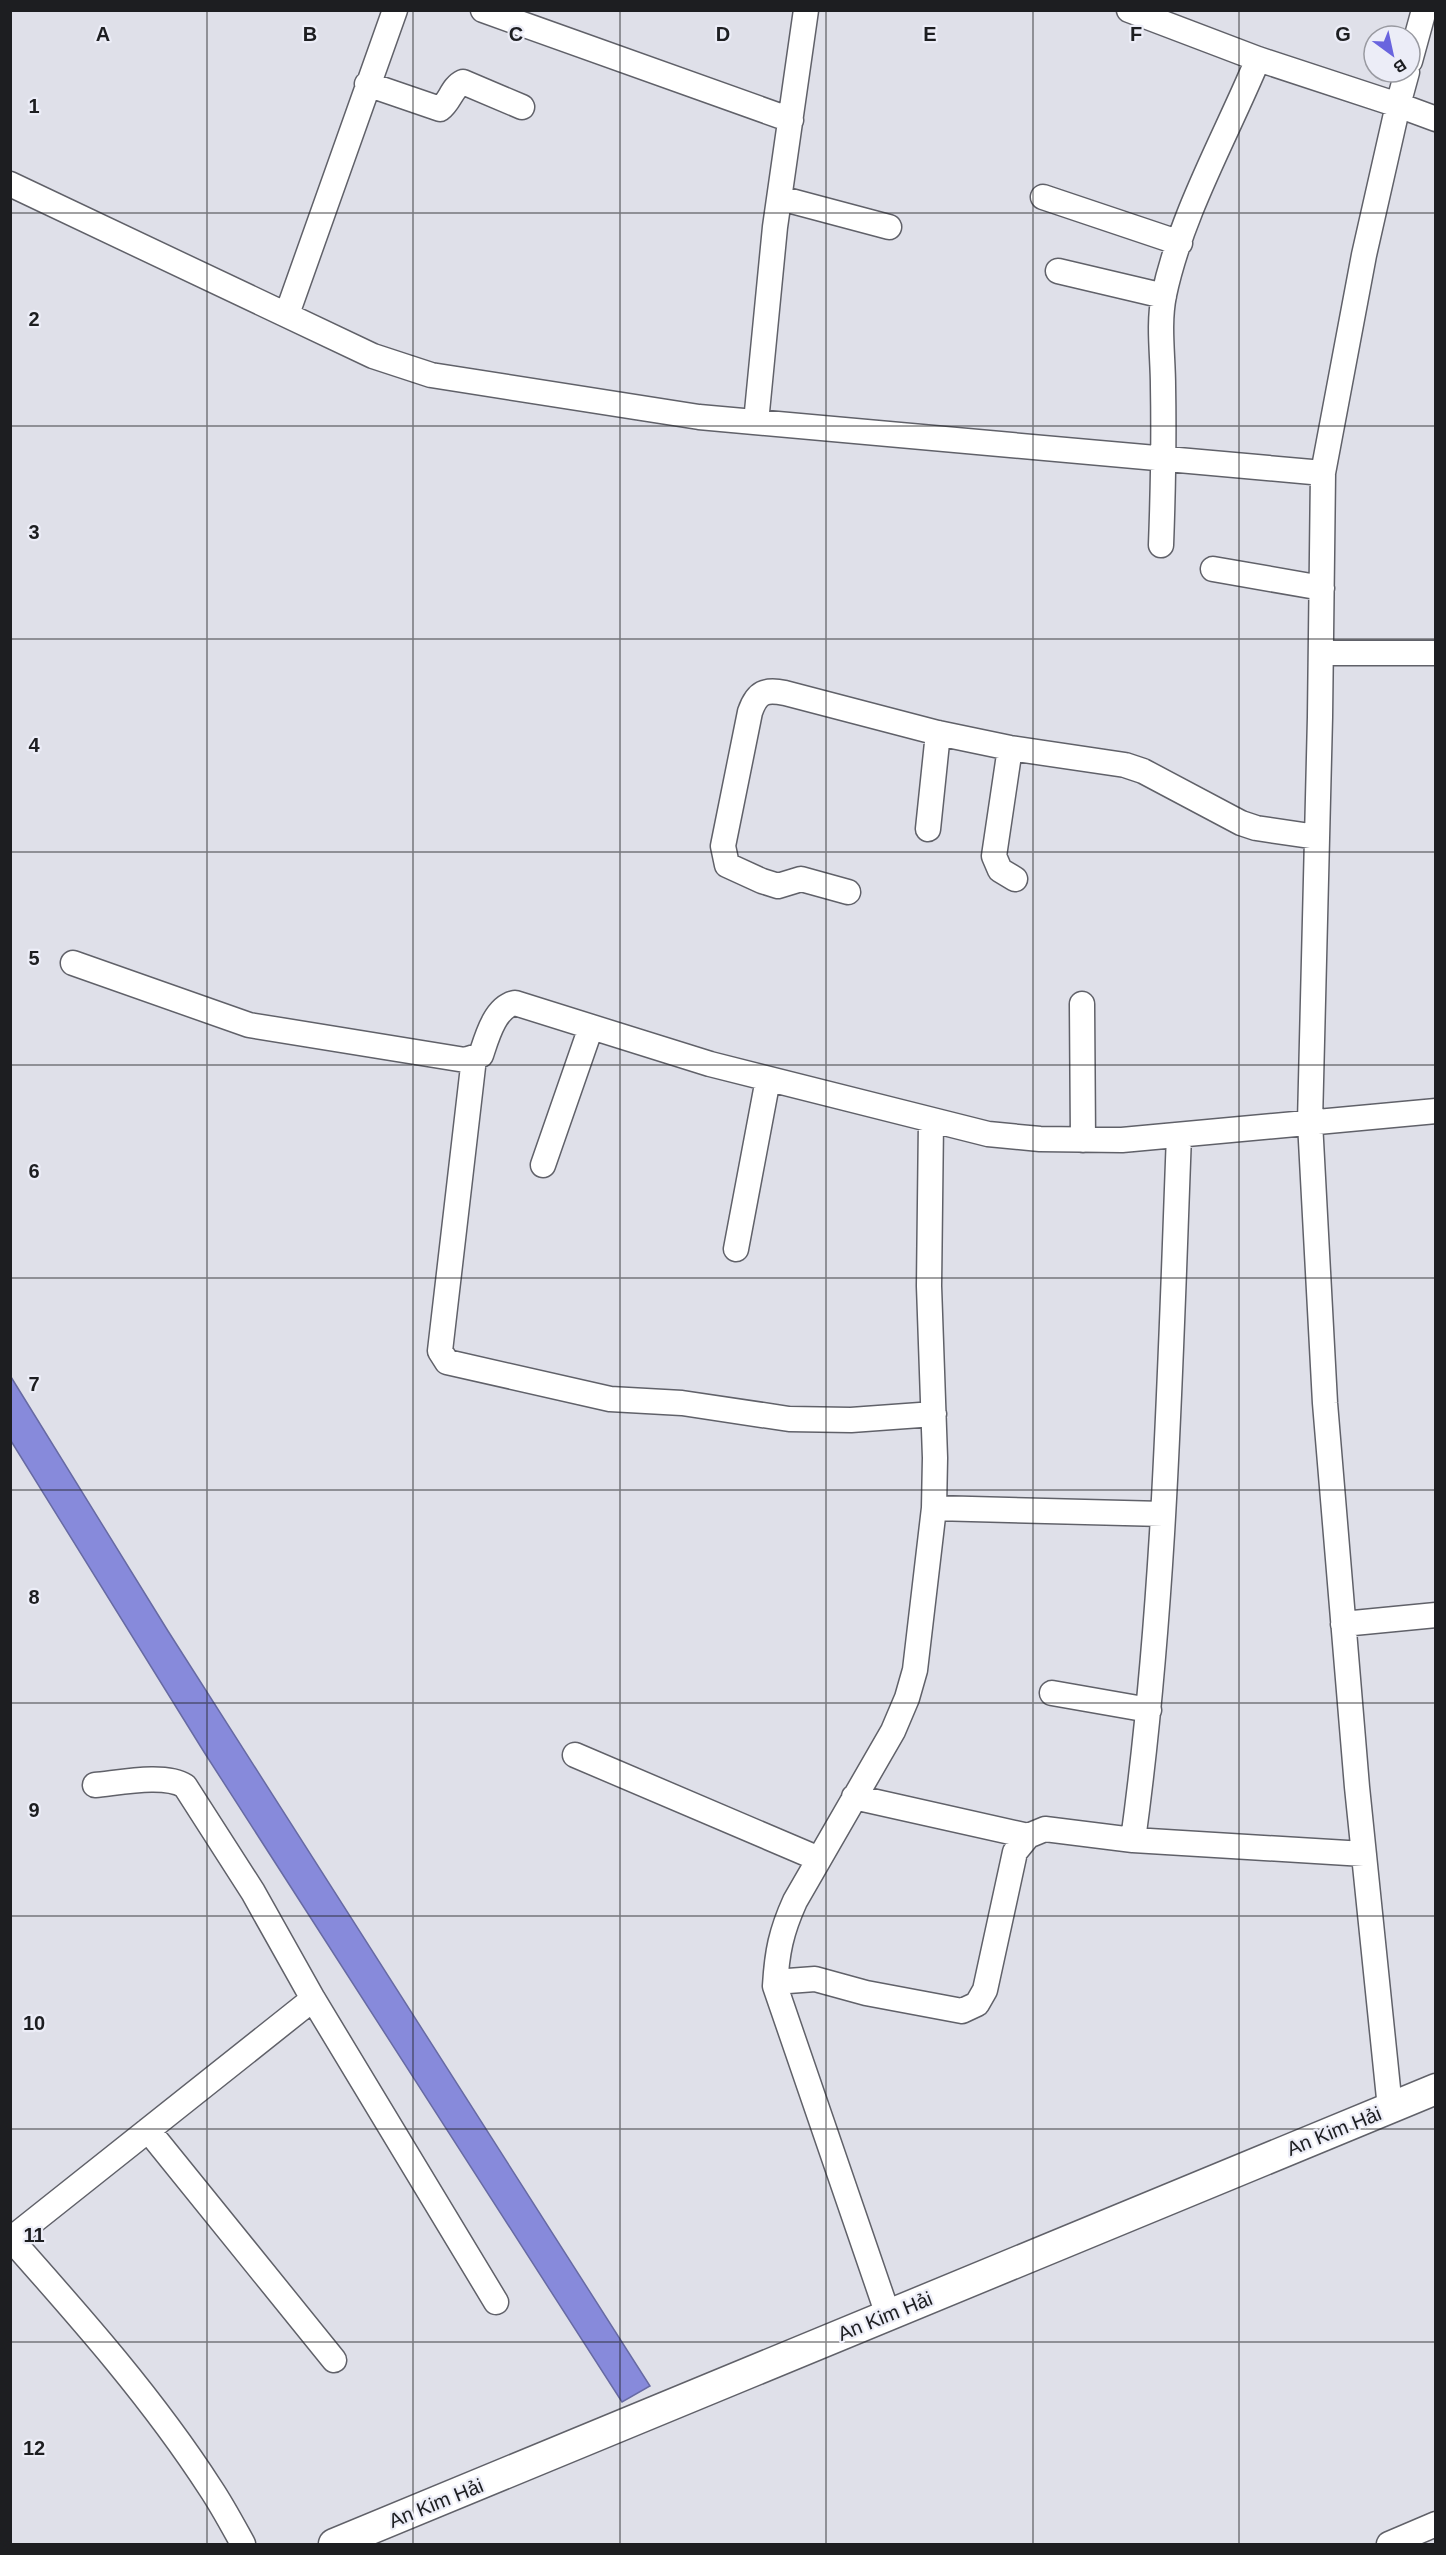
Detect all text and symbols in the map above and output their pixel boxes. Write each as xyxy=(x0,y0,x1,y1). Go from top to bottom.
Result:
text: A xyxy=(96,23,110,45)
text: B xyxy=(303,23,317,45)
text: C xyxy=(509,23,523,45)
text: D xyxy=(716,23,730,45)
text: E xyxy=(923,23,937,45)
text: F xyxy=(1130,23,1142,45)
text: G xyxy=(1335,23,1351,45)
north arrow xyxy=(1362,24,1422,84)
text: B xyxy=(1390,56,1409,76)
text: 1 xyxy=(28,95,40,117)
text: 2 xyxy=(28,308,40,330)
text: 3 xyxy=(28,521,40,543)
text: 4 xyxy=(28,734,40,756)
text: 5 xyxy=(28,947,40,969)
text: 6 xyxy=(28,1160,40,1182)
text: 7 xyxy=(28,1373,40,1395)
text: 8 xyxy=(28,1586,40,1608)
text: 9 xyxy=(28,1799,40,1821)
text: 10 xyxy=(23,2012,45,2034)
street label: An Kim Hải xyxy=(1284,2102,1384,2160)
text: 11 xyxy=(23,2224,45,2246)
street label: An Kim Hải xyxy=(835,2287,935,2345)
text: 12 xyxy=(23,2437,45,2459)
street label: An Kim Hải xyxy=(386,2474,486,2532)

